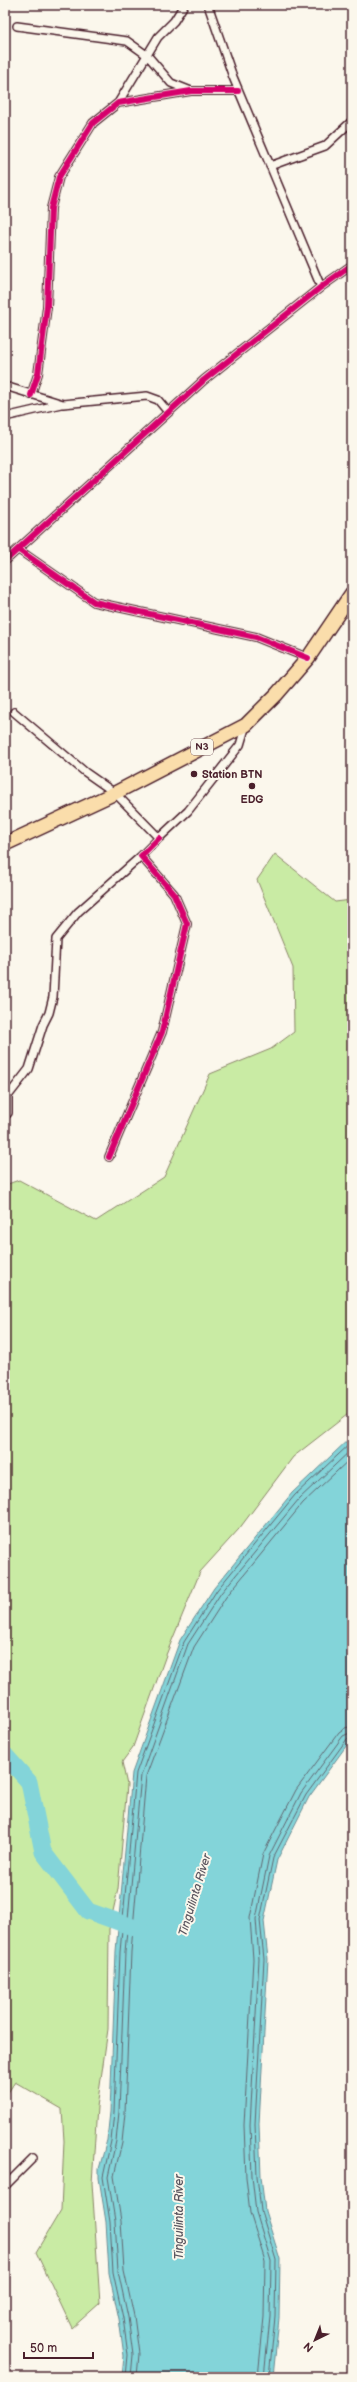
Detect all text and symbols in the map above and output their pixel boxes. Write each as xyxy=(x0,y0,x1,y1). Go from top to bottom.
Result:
road number: N3 xyxy=(191,739,213,755)
place label: Station BTN xyxy=(202,768,263,781)
marker: Station BTN xyxy=(189,769,199,779)
marker: EDG xyxy=(247,781,257,791)
place label: EDG xyxy=(241,793,263,806)
water label: Tinguilinta River xyxy=(175,1851,215,1938)
water label: Tinguilinta River xyxy=(172,2173,187,2260)
north arrow xyxy=(295,2320,335,2360)
scale bar xyxy=(24,2334,93,2360)
text: N xyxy=(301,2339,316,2355)
text: 50 m xyxy=(30,2341,57,2356)

